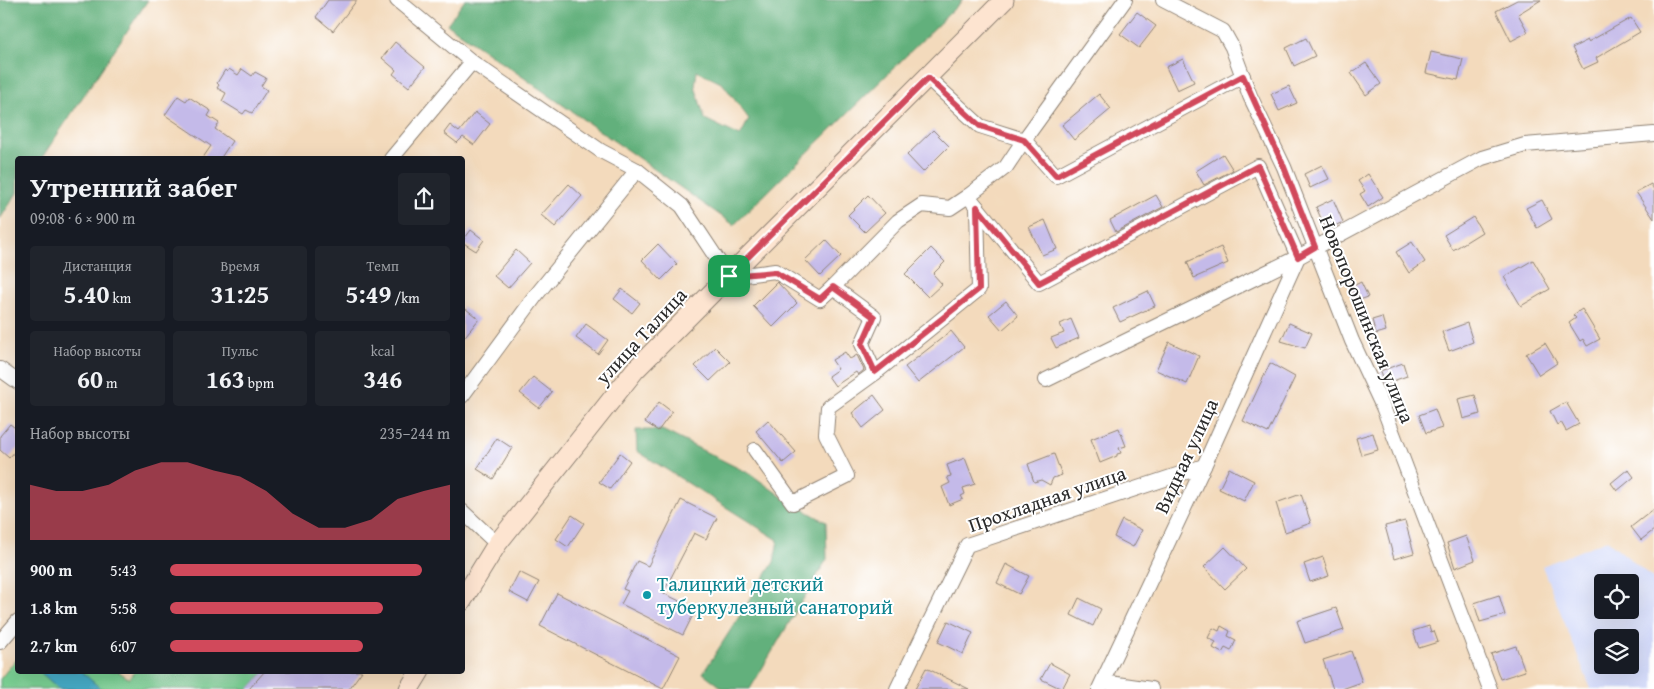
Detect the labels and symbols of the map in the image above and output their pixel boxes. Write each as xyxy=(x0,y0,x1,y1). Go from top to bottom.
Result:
street label: Новопорошинская улица xyxy=(1312,210,1423,428)
pin xyxy=(708,255,750,297)
street label: улица Талица xyxy=(587,280,693,391)
street label: Видная улица xyxy=(1146,393,1225,518)
street label: Прохладная улица xyxy=(964,458,1130,539)
place label: Талицкий детский туберкулезный санаторий xyxy=(657,569,893,621)
marker: Талицкий детский туберкулезный санаторий xyxy=(641,589,653,601)

